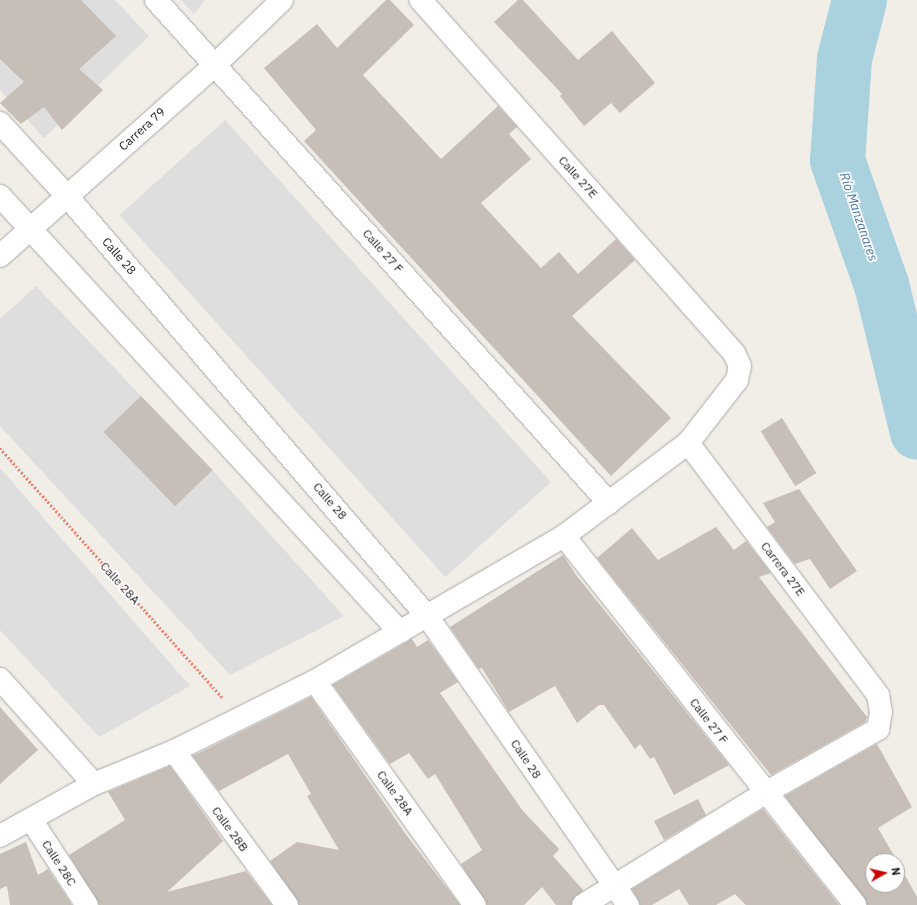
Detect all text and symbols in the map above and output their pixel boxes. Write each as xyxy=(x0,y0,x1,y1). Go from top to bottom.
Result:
street label: Carrera 79 xyxy=(116,105,168,153)
street label: Calle 27E xyxy=(556,153,600,201)
water label: Río Manzanares xyxy=(836,171,880,263)
street label: Calle 27 F xyxy=(360,226,406,276)
street label: Calle 28 xyxy=(99,235,139,277)
street label: Calle 28 xyxy=(310,480,350,522)
street label: Carrera 27E xyxy=(758,539,808,599)
street label: Calle 28A xyxy=(97,559,143,607)
street label: Calle 27 F xyxy=(687,695,731,747)
street label: Calle 28 xyxy=(508,737,544,781)
street label: Calle 28A xyxy=(374,768,416,818)
street label: Calle 28B xyxy=(209,804,251,854)
street label: Calle 28C xyxy=(39,837,79,889)
north arrow xyxy=(865,853,905,893)
text: N xyxy=(888,867,903,876)

